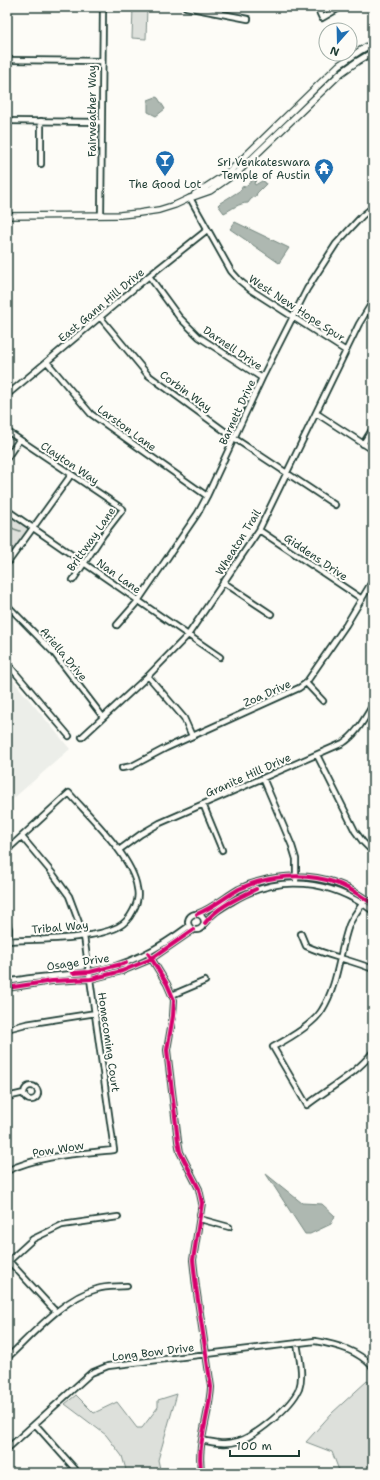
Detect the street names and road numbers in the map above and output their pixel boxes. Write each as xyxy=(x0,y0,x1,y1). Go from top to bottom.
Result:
street label: Fairweather Way xyxy=(85,65,100,157)
street label: East Gann Hill Drive xyxy=(55,265,147,346)
street label: West New Hope Spur xyxy=(246,272,348,345)
street label: Darnell Drive xyxy=(200,323,265,374)
street label: Corbin Way xyxy=(157,367,215,415)
street label: Barnett Drive xyxy=(216,377,259,447)
street label: Larston Lane xyxy=(94,402,159,455)
street label: Clayton Way xyxy=(38,438,102,489)
street label: Brittway Lane xyxy=(64,504,119,574)
street label: Wheaton Trail xyxy=(212,506,265,578)
street label: Giddens Drive xyxy=(281,530,351,584)
street label: Nan Lane xyxy=(93,556,144,597)
street label: Ariella Drive xyxy=(37,624,91,684)
street label: Zoa Drive xyxy=(241,676,293,711)
street label: Granite Hill Drive xyxy=(203,750,293,801)
street label: Tribal Way xyxy=(31,918,89,937)
street label: Osage Drive xyxy=(46,951,111,974)
street label: Homecoming Court xyxy=(94,991,123,1093)
street label: Pow Wow xyxy=(31,1138,85,1161)
street label: Long Bow Drive xyxy=(111,1340,195,1365)

